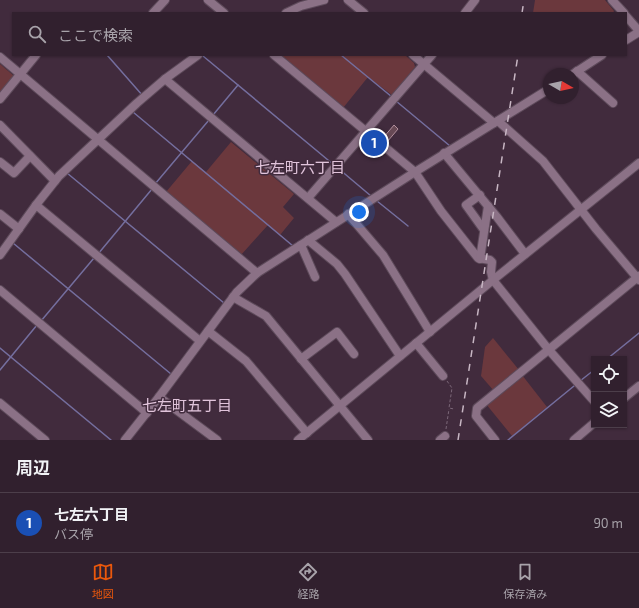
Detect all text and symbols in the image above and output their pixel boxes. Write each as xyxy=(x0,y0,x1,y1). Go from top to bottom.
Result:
search box xyxy=(12,12,627,56)
icon: search xyxy=(26,23,48,45)
text: ここで検索 xyxy=(58,26,133,44)
north arrow xyxy=(543,68,579,104)
pin: 1 xyxy=(361,128,387,158)
district label: 七左町六丁目 xyxy=(255,158,345,176)
your location xyxy=(349,202,369,222)
map controls xyxy=(591,356,627,428)
button: locate xyxy=(591,356,627,392)
button: layers xyxy=(591,392,627,428)
district label: 七左町五丁目 xyxy=(142,396,232,414)
text: 周辺 xyxy=(16,457,50,477)
text: 七左六丁目 xyxy=(54,505,129,523)
text: 1 xyxy=(26,515,32,531)
text: 90 m xyxy=(593,515,623,531)
text: バス停 xyxy=(54,526,93,542)
tab: 地図 xyxy=(92,561,114,601)
tab: 経路 xyxy=(297,561,319,601)
tab: 保存済み xyxy=(503,561,547,601)

